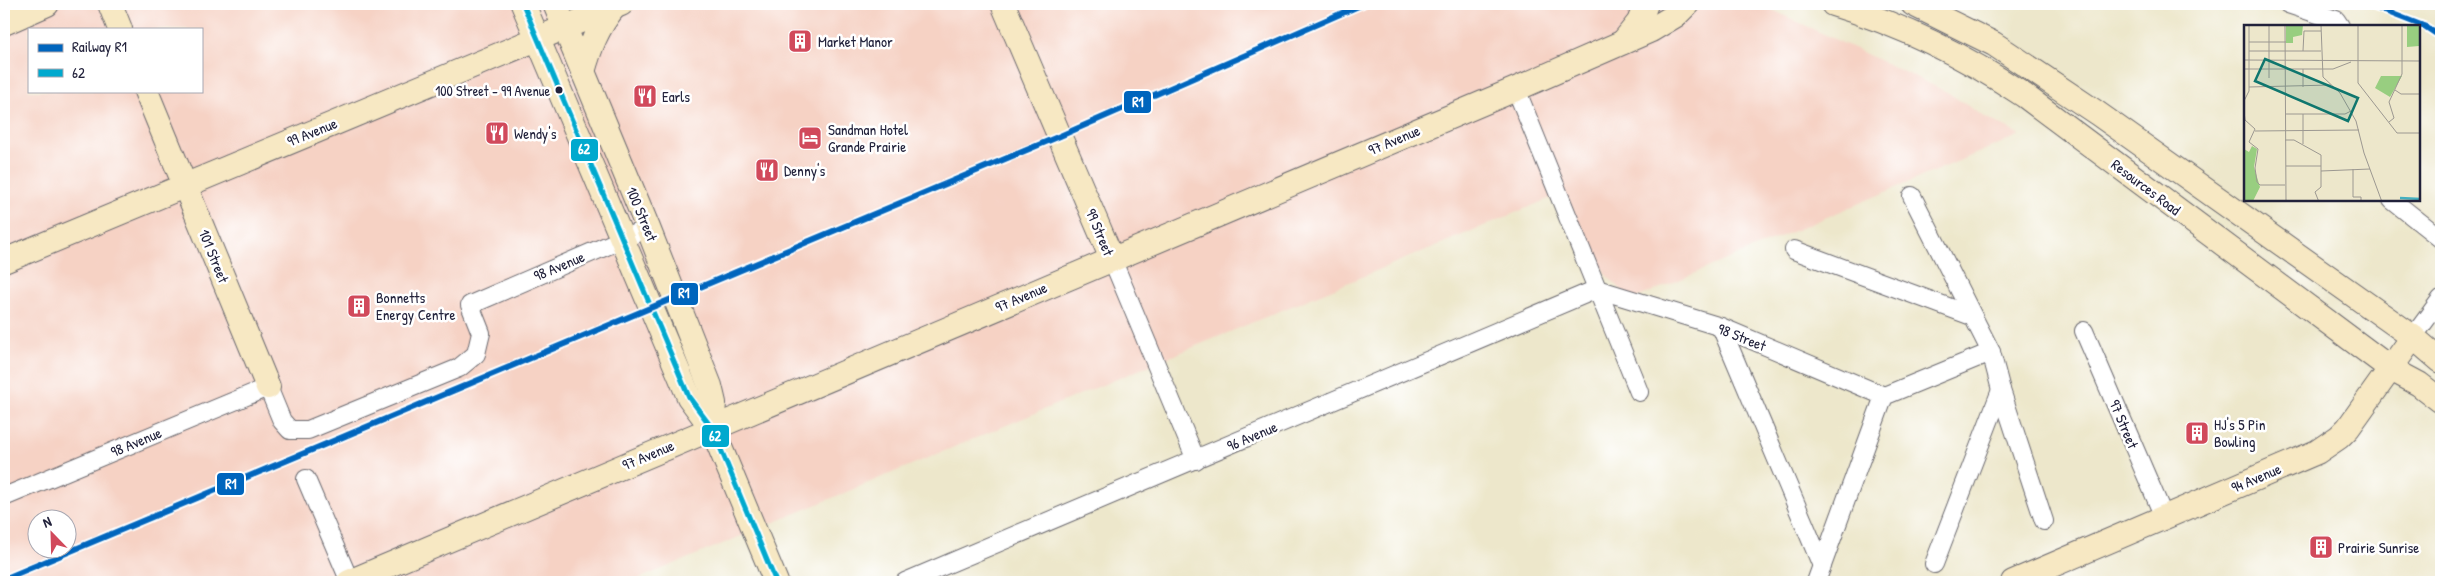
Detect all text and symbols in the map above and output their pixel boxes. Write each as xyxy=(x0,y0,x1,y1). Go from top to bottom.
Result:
inset map xyxy=(2244,25,2420,201)
legend xyxy=(28,28,202,92)
building icon: Market Manor xyxy=(787,28,813,54)
place label: Market Manor xyxy=(818,31,893,52)
text: Railway R1 xyxy=(72,36,127,57)
text: 62 xyxy=(72,62,85,83)
place label: 100 Street – 99 Avenue xyxy=(435,81,550,100)
restaurant icon: Earls xyxy=(632,83,658,109)
marker: 100 Street – 99 Avenue xyxy=(554,85,564,95)
place label: Earls xyxy=(662,86,690,107)
line badge: R1 xyxy=(1123,90,1152,114)
text: R1 xyxy=(1132,92,1144,111)
street label: 99 Avenue xyxy=(284,112,340,152)
place label: Sandman Hotel Grande Prairie xyxy=(828,119,908,157)
restaurant icon: Wendy's xyxy=(484,120,510,146)
street label: 97 Avenue xyxy=(1365,120,1423,160)
place label: Wendy's xyxy=(514,123,557,144)
hotel icon: Sandman Hotel Grande Prairie xyxy=(797,125,823,151)
line badge: 62 xyxy=(570,138,599,162)
text: 62 xyxy=(578,139,591,158)
street label: Resources Road xyxy=(2107,154,2185,220)
restaurant icon: Denny's xyxy=(754,157,780,183)
place label: Denny's xyxy=(784,160,825,181)
street label: 100 Street xyxy=(621,184,663,245)
street label: 99 Street xyxy=(1081,205,1120,260)
street label: 101 Street xyxy=(194,226,235,287)
street label: 98 Avenue xyxy=(530,246,588,286)
street label: 97 Avenue xyxy=(992,277,1050,317)
line badge: R1 xyxy=(670,282,699,306)
text: R1 xyxy=(678,283,690,302)
place label: Bonnetts Energy Centre xyxy=(376,287,456,325)
building icon: Bonnetts Energy Centre xyxy=(346,293,372,319)
street label: 98 Street xyxy=(1715,318,1770,356)
street label: 97 Street xyxy=(2104,396,2144,452)
place label: HJ's 5 Pin Bowling xyxy=(2214,414,2266,452)
street label: 96 Avenue xyxy=(1224,416,1281,456)
building icon: HJ's 5 Pin Bowling xyxy=(2184,420,2210,446)
street label: 98 Avenue xyxy=(107,422,165,462)
line badge: 62 xyxy=(701,424,730,448)
text: 62 xyxy=(709,426,722,445)
street label: 97 Avenue xyxy=(619,435,677,475)
street label: 94 Avenue xyxy=(2228,458,2284,498)
line badge: R1 xyxy=(216,472,245,496)
text: R1 xyxy=(225,474,237,493)
north arrow xyxy=(28,508,78,558)
text: N xyxy=(40,511,54,532)
building icon: Prairie Sunrise xyxy=(2308,534,2334,560)
place label: Prairie Sunrise xyxy=(2338,537,2419,558)

